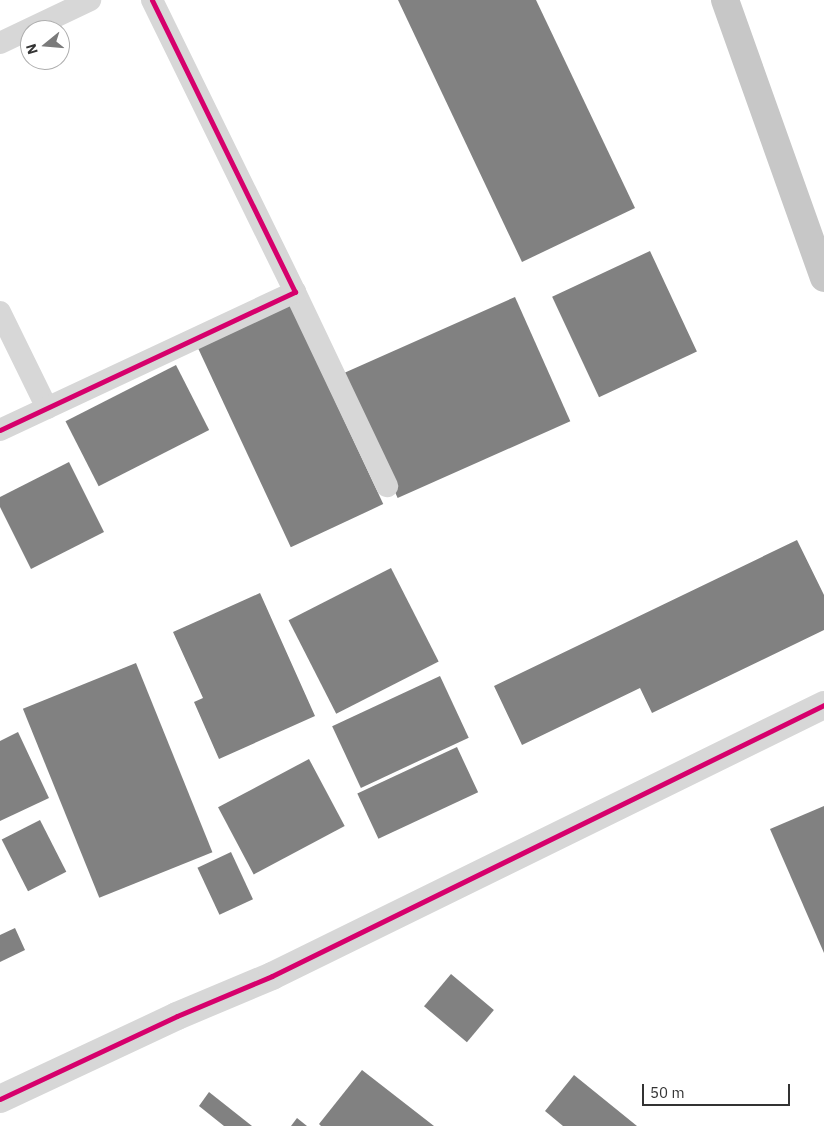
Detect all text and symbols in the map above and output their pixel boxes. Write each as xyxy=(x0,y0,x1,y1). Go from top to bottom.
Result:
north arrow xyxy=(20,20,70,70)
text: N xyxy=(22,42,42,57)
scale bar xyxy=(644,1074,792,1106)
text: 50 m xyxy=(650,1083,685,1102)

